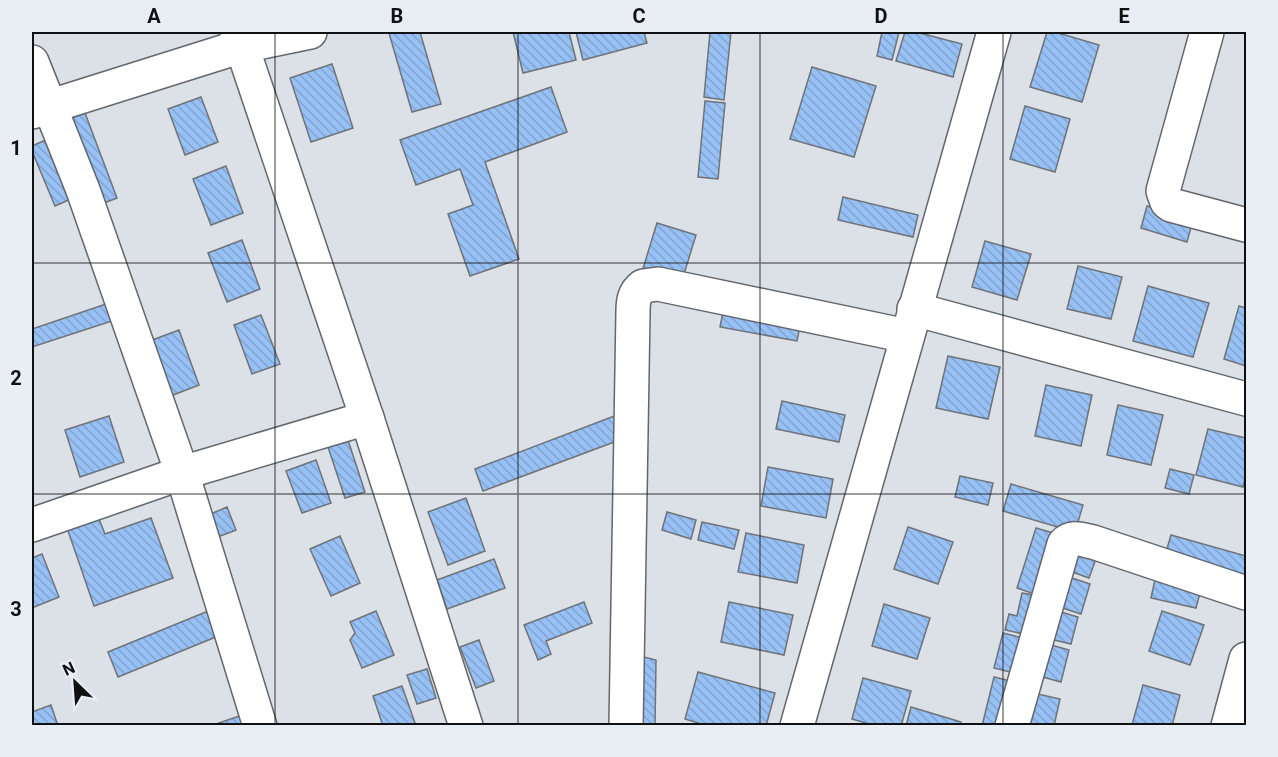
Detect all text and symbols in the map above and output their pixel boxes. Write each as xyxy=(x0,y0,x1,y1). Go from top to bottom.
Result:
text: A xyxy=(147,4,161,28)
text: B xyxy=(391,4,403,28)
text: C xyxy=(632,4,646,28)
text: D xyxy=(875,4,888,28)
text: E xyxy=(1118,4,1130,28)
text: 1 xyxy=(10,136,22,160)
text: 2 xyxy=(10,366,22,390)
text: 3 xyxy=(10,597,22,621)
north arrow xyxy=(45,652,105,712)
text: N xyxy=(60,658,78,680)

